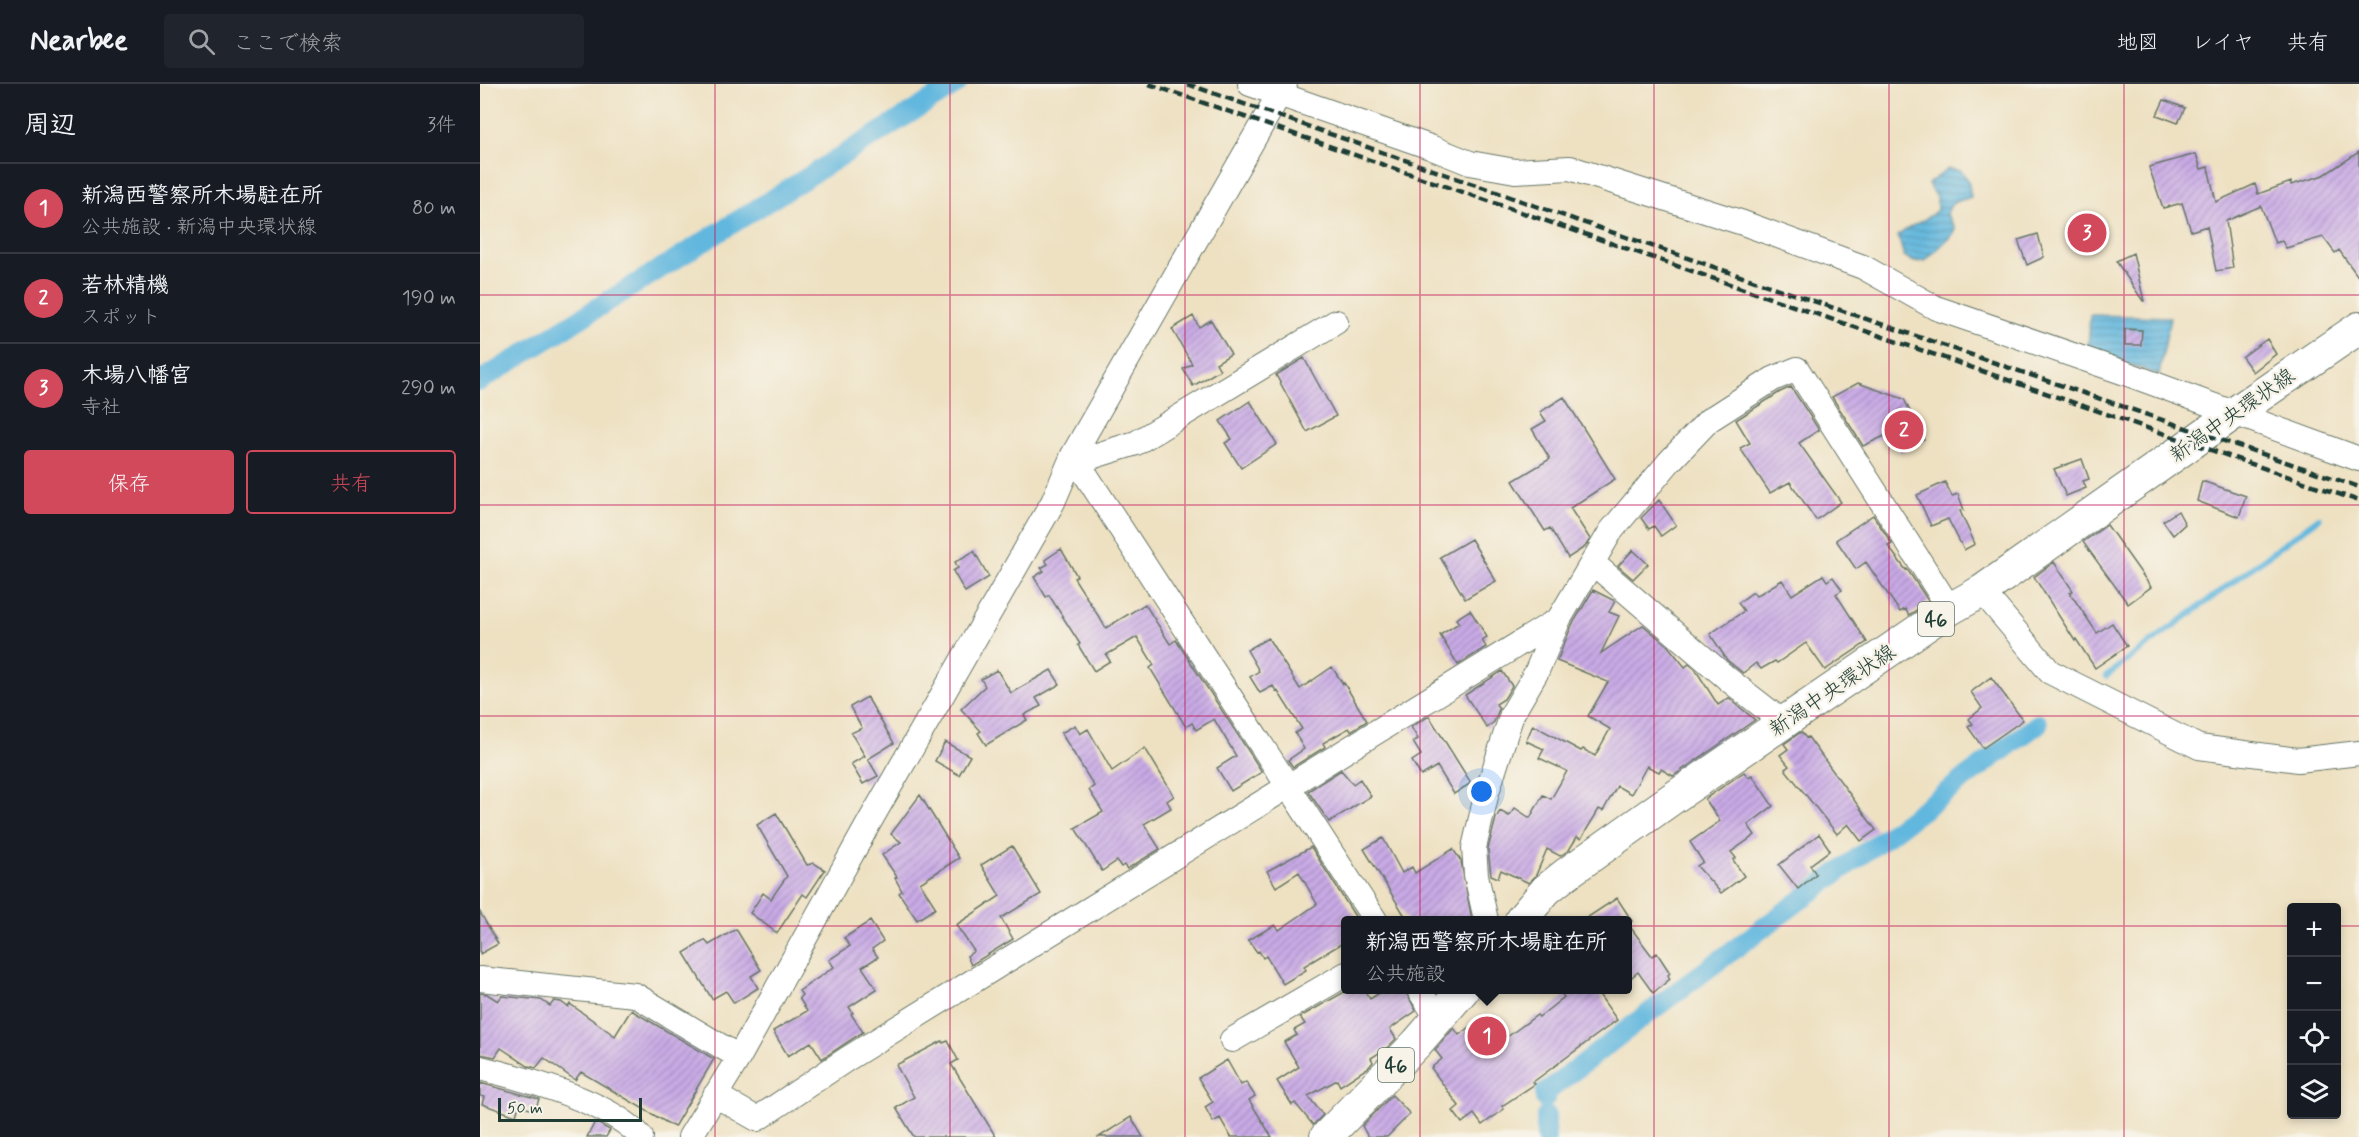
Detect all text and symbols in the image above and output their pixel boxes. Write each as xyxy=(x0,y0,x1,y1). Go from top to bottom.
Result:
search box xyxy=(164,14,584,68)
text: Nearbee xyxy=(30,23,128,60)
icon: search xyxy=(185,25,218,58)
text: 地図 xyxy=(2117,29,2159,57)
text: レイヤ xyxy=(2192,29,2254,57)
text: 共有 xyxy=(2287,29,2329,57)
text: ここで検索 xyxy=(233,30,343,58)
text: 周辺 xyxy=(24,109,76,143)
text: 3件 xyxy=(427,112,456,139)
text: 新潟西警察所木場駐在所 xyxy=(81,182,323,210)
text: 1 xyxy=(39,195,48,222)
text: 80 m xyxy=(412,195,456,222)
pin: 3 xyxy=(2068,210,2106,256)
text: 公共施設 · 新潟中央環状線 xyxy=(81,214,316,241)
text: 若林精機 xyxy=(81,272,169,300)
text: 2 xyxy=(39,285,48,312)
text: 190 m xyxy=(402,285,456,312)
text: スポット xyxy=(81,304,161,331)
text: 木場八幡宮 xyxy=(81,362,191,390)
street label: 新潟中央環状線 xyxy=(2164,362,2301,469)
text: 3 xyxy=(39,375,48,402)
text: 290 m xyxy=(401,375,456,402)
text: 寺社 xyxy=(81,394,121,421)
pin: 2 xyxy=(1884,408,1924,452)
button: 保存 xyxy=(24,450,234,514)
button: 共有 xyxy=(246,450,456,514)
road number: 46 xyxy=(1918,602,1954,636)
street label: 新潟中央環状線 xyxy=(1764,638,1901,744)
your location xyxy=(1467,777,1496,806)
map controls xyxy=(2287,903,2341,1119)
button: + xyxy=(2287,903,2341,957)
popup xyxy=(1341,916,1632,994)
text: 新潟西警察所木場駐在所 xyxy=(1365,929,1608,957)
button: − xyxy=(2287,957,2341,1011)
text: 公共施設 xyxy=(1365,961,1445,988)
button: locate xyxy=(2287,1011,2341,1065)
pin: 1 xyxy=(1468,1014,1506,1058)
road number: 46 xyxy=(1378,1048,1414,1082)
button: layers xyxy=(2287,1065,2341,1119)
scale bar xyxy=(498,1095,642,1122)
text: 50 m xyxy=(507,1098,543,1119)

